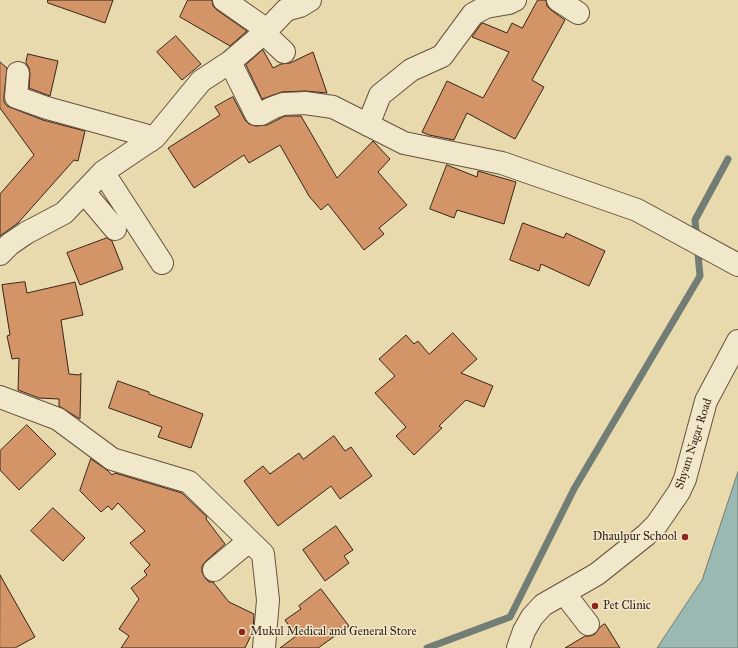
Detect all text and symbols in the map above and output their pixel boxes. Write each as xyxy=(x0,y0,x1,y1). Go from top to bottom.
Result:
street label: Shyam Nagar Road xyxy=(672,397,716,491)
place label: Dhaulpur School xyxy=(593,530,677,544)
marker: Dhaulpur School xyxy=(680,532,690,542)
place label: Pet Clinic xyxy=(603,599,651,613)
marker: Pet Clinic xyxy=(590,601,600,611)
place label: Mukul Medical and General Store xyxy=(250,625,416,639)
marker: Mukul Medical and General Store xyxy=(237,627,247,637)

